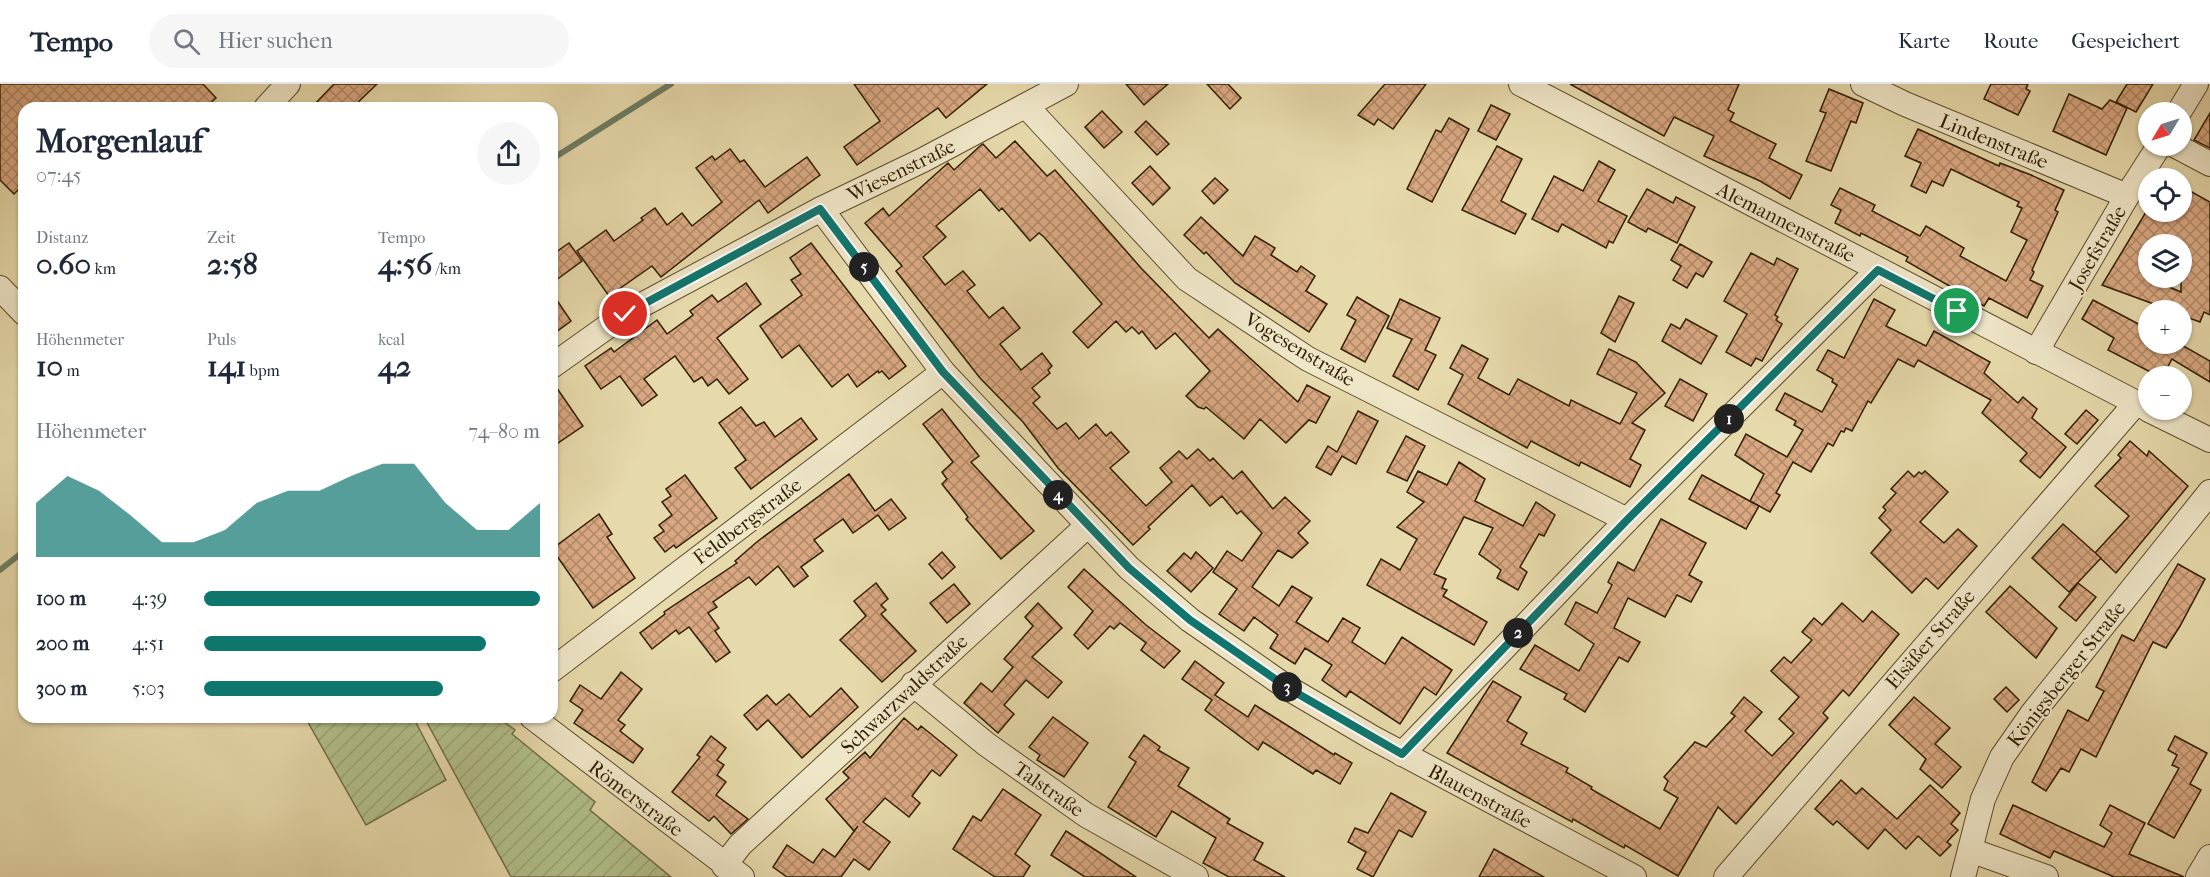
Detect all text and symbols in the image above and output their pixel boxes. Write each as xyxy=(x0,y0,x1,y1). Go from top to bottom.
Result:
search box xyxy=(149,14,569,68)
text: Tempo xyxy=(30,25,113,58)
icon: search xyxy=(170,25,203,58)
text: Hier suchen xyxy=(218,28,333,54)
text: Karte xyxy=(1898,29,1950,53)
text: Route xyxy=(1983,29,2038,53)
text: Gespeichert xyxy=(2071,29,2180,53)
north arrow xyxy=(2138,102,2192,156)
map controls xyxy=(2138,102,2192,420)
street label: Lindenstraße xyxy=(1936,109,2052,174)
text: Morgenlauf xyxy=(36,122,203,161)
button: share xyxy=(477,122,540,185)
street label: Wiesenstraße xyxy=(843,134,959,207)
text: 07:45 xyxy=(36,164,81,187)
button: locate xyxy=(2138,168,2192,222)
street label: Alemannenstraße xyxy=(1712,177,1859,267)
street label: Josefstraße xyxy=(2063,202,2131,297)
text: Distanz xyxy=(36,228,88,247)
text: Zeit xyxy=(207,228,236,247)
text: Tempo xyxy=(378,228,425,247)
button: layers xyxy=(2138,234,2192,288)
text: 0.60 xyxy=(36,247,91,282)
text: 2:58 xyxy=(207,247,258,282)
text: 4:56 xyxy=(378,247,432,282)
pin: 5 xyxy=(849,252,879,282)
text: 5 xyxy=(861,257,867,276)
text: km xyxy=(91,259,116,278)
text: /km xyxy=(432,259,461,278)
pin xyxy=(1931,285,1982,336)
pin xyxy=(599,288,650,339)
icon: arrive xyxy=(1940,294,1973,327)
icon: check xyxy=(608,297,641,330)
button: + xyxy=(2138,300,2192,354)
street label: Vogesenstraße xyxy=(1240,307,1359,391)
text: Höhenmeter xyxy=(36,330,124,349)
text: Puls xyxy=(207,330,236,349)
text: kcal xyxy=(378,330,405,349)
text: 10 xyxy=(36,349,63,384)
text: 141 xyxy=(207,349,246,384)
text: 42 xyxy=(378,349,411,384)
text: m xyxy=(63,361,80,380)
text: bpm xyxy=(246,361,280,380)
button: − xyxy=(2138,366,2192,420)
pin: 1 xyxy=(1714,404,1744,434)
text: 1 xyxy=(1726,409,1732,428)
text: Höhenmeter xyxy=(36,420,146,443)
text: 74–80 m xyxy=(468,420,540,443)
street label: Feldbergstraße xyxy=(689,473,806,570)
pin: 4 xyxy=(1043,480,1073,510)
text: 4 xyxy=(1053,485,1063,504)
street label: Elsäßer Straße xyxy=(1881,585,1980,694)
text: 100 m xyxy=(36,587,86,610)
text: 4:39 xyxy=(132,587,167,610)
street label: Königsberger Straße xyxy=(2003,597,2130,752)
pin: 2 xyxy=(1503,618,1533,648)
text: 2 xyxy=(1514,623,1522,642)
street label: Schwarzwaldstraße xyxy=(836,630,972,759)
text: 200 m xyxy=(36,632,89,655)
text: 4:51 xyxy=(132,632,164,655)
pin: 3 xyxy=(1272,672,1302,702)
text: 300 m xyxy=(36,677,87,700)
text: 5:03 xyxy=(132,677,165,700)
text: 3 xyxy=(1284,677,1290,696)
street label: Römerstraße xyxy=(584,755,688,841)
street label: Talstraße xyxy=(1009,757,1088,822)
street label: Blauenstraße xyxy=(1424,760,1535,833)

